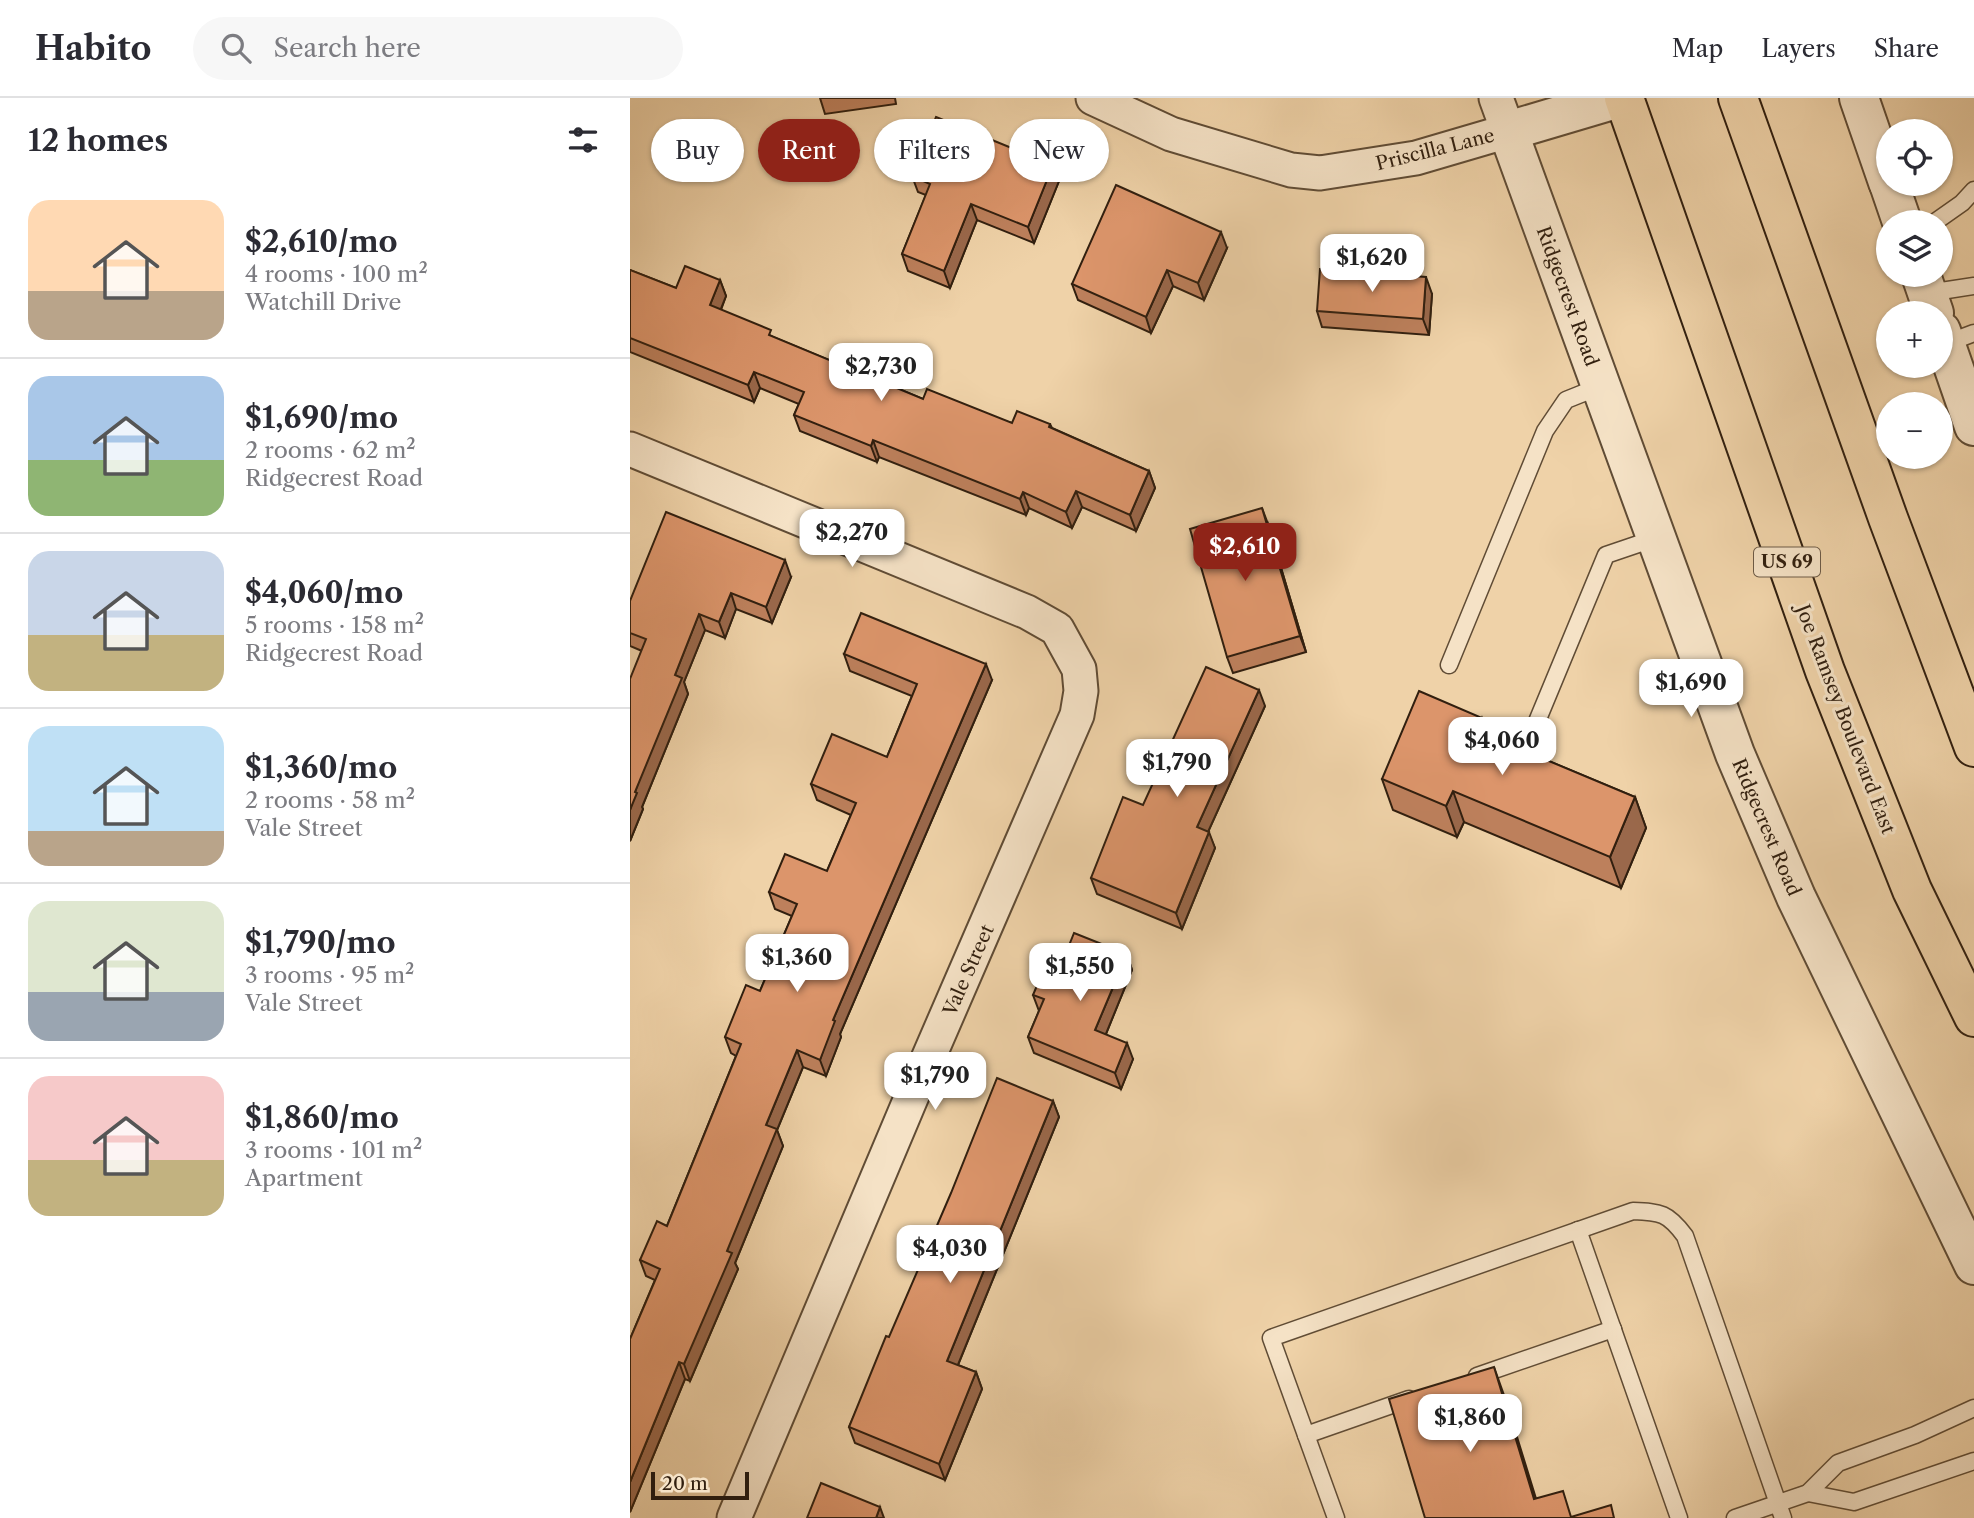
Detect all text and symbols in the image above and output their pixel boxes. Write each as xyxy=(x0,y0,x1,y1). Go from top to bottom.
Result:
search box xyxy=(193,17,683,80)
text: Habito xyxy=(35,28,151,69)
icon: search xyxy=(217,29,255,67)
text: Search here xyxy=(273,32,421,64)
text: Map xyxy=(1672,34,1723,63)
text: Layers xyxy=(1761,34,1836,63)
text: Share xyxy=(1874,34,1939,63)
chip: Buy xyxy=(651,119,744,182)
chip: Rent xyxy=(758,119,860,182)
chip: Filters xyxy=(874,119,995,182)
chip: New xyxy=(1009,119,1109,182)
map controls xyxy=(1876,119,1953,469)
button: locate xyxy=(1876,119,1953,196)
icon: filters xyxy=(564,121,602,159)
text: 12 homes xyxy=(28,122,168,159)
street label: Priscilla Lane xyxy=(1373,124,1497,175)
button: layers xyxy=(1876,210,1953,287)
text: $2,610/mo xyxy=(245,223,398,260)
street label: Ridgecrest Road xyxy=(1532,223,1604,370)
icon: home xyxy=(84,228,168,312)
pin: $1,620 xyxy=(1315,234,1429,294)
text: $1,620 xyxy=(1336,243,1408,271)
text: 4 rooms · 100 m² xyxy=(245,260,428,288)
text: Watchill Drive xyxy=(245,288,401,316)
button: + xyxy=(1876,301,1953,378)
pin: $2,730 xyxy=(824,344,938,403)
text: $2,730 xyxy=(845,352,917,380)
button: − xyxy=(1876,392,1953,469)
text: $1,690/mo xyxy=(245,399,398,436)
icon: home xyxy=(84,404,168,488)
text: 2 rooms · 62 m² xyxy=(245,436,416,464)
text: Ridgecrest Road xyxy=(245,464,423,492)
pin: $2,270 xyxy=(795,510,909,569)
text: $2,270 xyxy=(816,518,888,546)
pin: $2,610 xyxy=(1188,524,1302,583)
text: $2,610 xyxy=(1209,532,1281,560)
road number: US 69 xyxy=(1754,548,1820,576)
text: $4,060/mo xyxy=(245,574,403,611)
icon: home xyxy=(84,579,168,663)
street label: Joe Ramsey Boulevard East xyxy=(1790,598,1900,837)
text: 5 rooms · 158 m² xyxy=(245,611,424,639)
text: Ridgecrest Road xyxy=(245,639,423,667)
pin: $1,690 xyxy=(1634,660,1748,719)
text: $1,690 xyxy=(1655,668,1727,696)
pin: $4,060 xyxy=(1445,718,1559,777)
text: $4,060 xyxy=(1464,726,1540,754)
pin: $1,790 xyxy=(1120,740,1234,799)
text: $1,790 xyxy=(1142,748,1212,776)
text: $1,360/mo xyxy=(245,749,397,786)
icon: home xyxy=(84,754,168,838)
street label: Ridgecrest Road xyxy=(1727,755,1806,900)
text: 2 rooms · 58 m² xyxy=(245,786,415,814)
text: Vale Street xyxy=(245,814,363,842)
street label: Vale Street xyxy=(938,921,999,1020)
text: $1,790/mo xyxy=(245,924,396,961)
icon: home xyxy=(84,929,168,1013)
pin: $1,360 xyxy=(740,934,854,994)
text: $1,360 xyxy=(762,943,832,971)
pin: $1,550 xyxy=(1023,944,1137,1003)
text: $1,550 xyxy=(1045,952,1115,980)
text: 3 rooms · 95 m² xyxy=(245,961,414,989)
text: Vale Street xyxy=(245,989,363,1017)
pin: $1,790 xyxy=(878,1052,992,1112)
text: $1,790 xyxy=(900,1061,970,1089)
text: $1,860/mo xyxy=(245,1099,399,1136)
icon: home xyxy=(84,1104,168,1188)
text: 3 rooms · 101 m² xyxy=(245,1136,422,1164)
text: Apartment xyxy=(245,1164,363,1192)
pin: $4,030 xyxy=(893,1226,1007,1285)
text: $4,030 xyxy=(913,1234,987,1262)
pin: $1,860 xyxy=(1413,1394,1527,1454)
text: $1,860 xyxy=(1434,1403,1506,1431)
scale bar xyxy=(651,1469,749,1501)
text: 20 m xyxy=(662,1472,708,1495)

